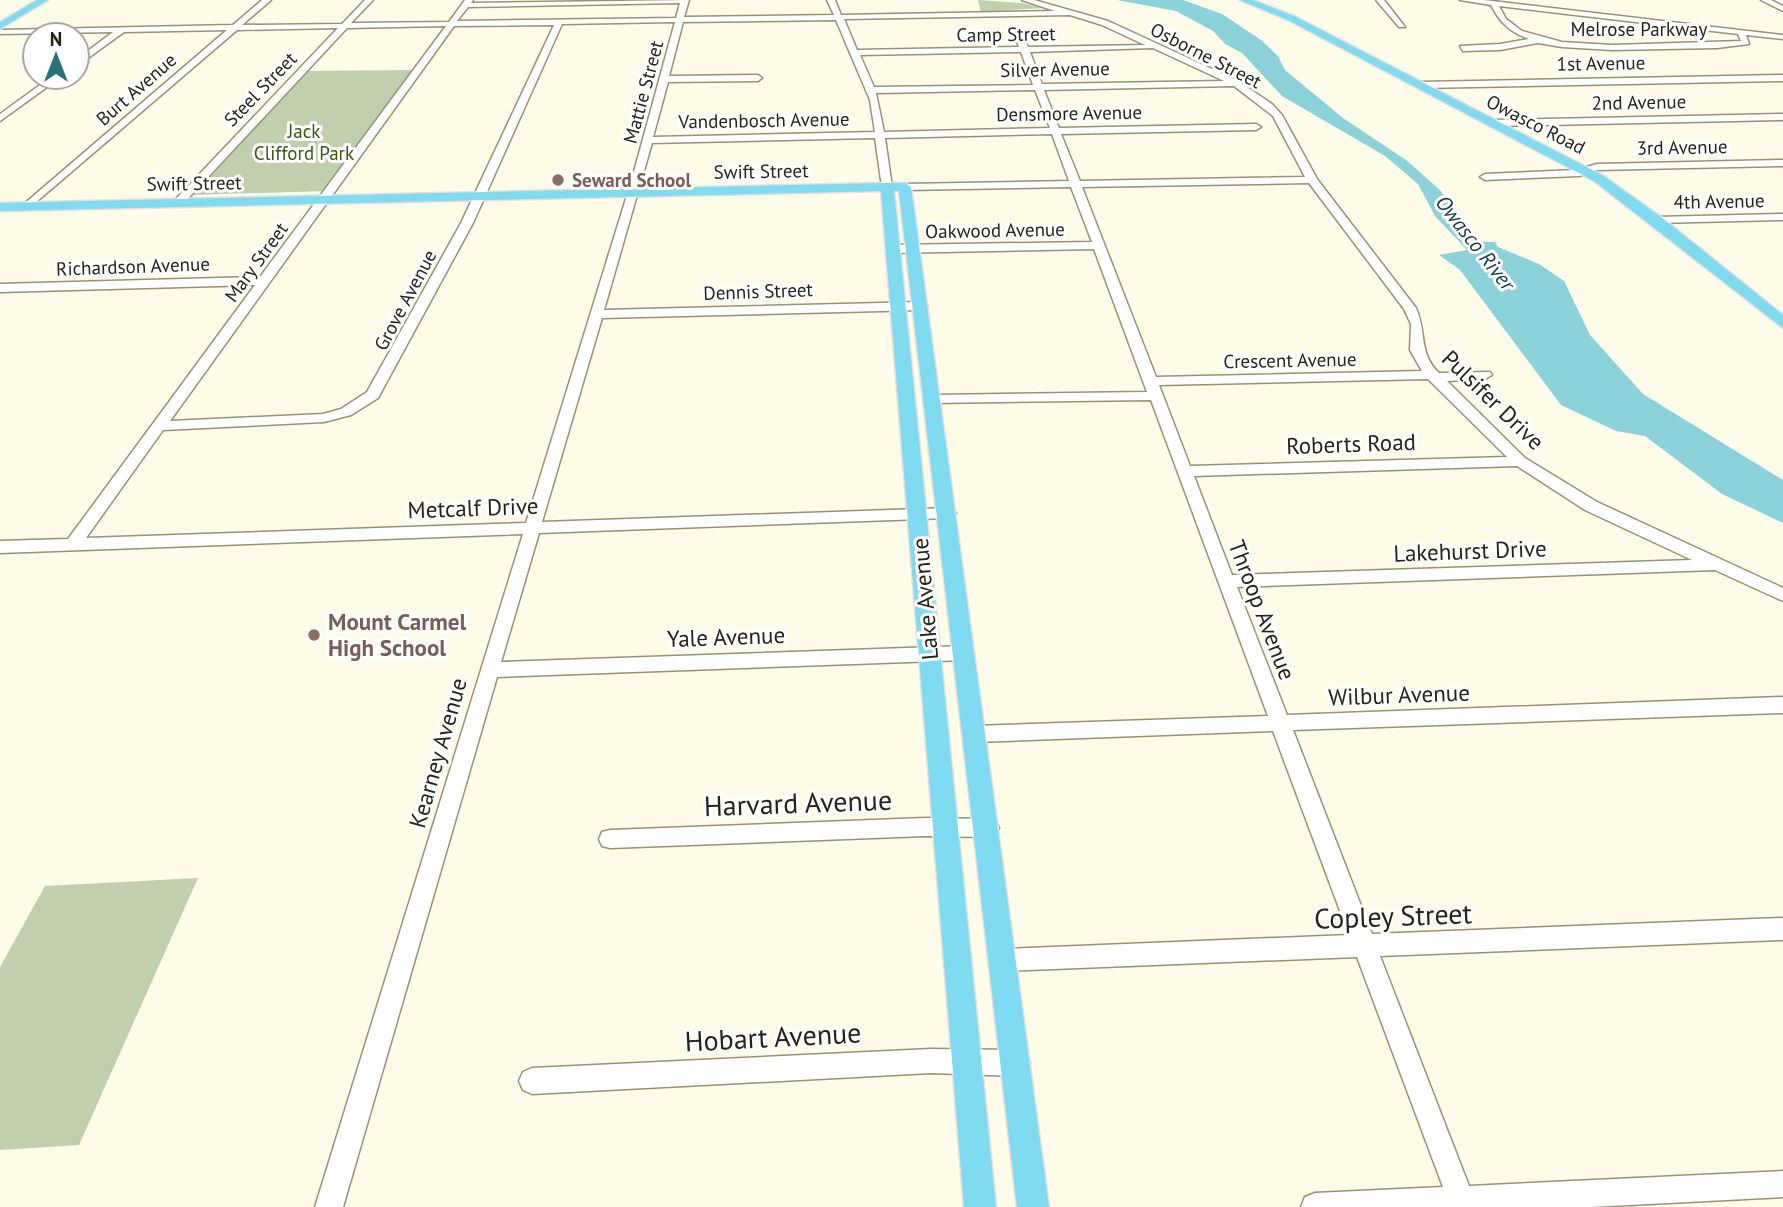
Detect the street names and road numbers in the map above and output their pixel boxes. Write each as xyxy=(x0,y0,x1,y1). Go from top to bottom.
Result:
street label: Osborne Street xyxy=(1146,17,1266,94)
street label: Melrose Parkway xyxy=(1571,17,1708,41)
street label: Camp Street xyxy=(956,21,1056,47)
street label: Mattie Street xyxy=(618,37,668,146)
street label: Steel Street xyxy=(219,46,302,131)
street label: Burt Avenue xyxy=(91,48,181,130)
street label: 1st Avenue xyxy=(1556,50,1646,76)
street label: Silver Avenue xyxy=(1000,56,1110,82)
street label: Owasco Road xyxy=(1482,89,1590,159)
street label: 2nd Avenue xyxy=(1591,89,1687,115)
street label: Densmore Avenue xyxy=(996,100,1142,126)
street label: Vandenbosch Avenue xyxy=(677,107,850,134)
street label: 3rd Avenue xyxy=(1636,134,1728,160)
street label: Swift Street xyxy=(713,158,809,184)
street label: Swift Street xyxy=(146,170,242,196)
street label: 4th Avenue xyxy=(1673,188,1765,214)
street label: Mary Street xyxy=(219,217,293,307)
street label: Oakwood Avenue xyxy=(925,217,1065,243)
street label: Grove Avenue xyxy=(368,246,442,354)
street label: Richardson Avenue xyxy=(56,251,210,281)
street label: Dennis Street xyxy=(703,277,814,305)
street label: Pulsifer Drive xyxy=(1436,344,1551,456)
street label: Crescent Avenue xyxy=(1223,347,1357,373)
street label: Roberts Road xyxy=(1286,427,1416,460)
street label: Metcalf Drive xyxy=(407,491,539,524)
street label: Lakehurst Drive xyxy=(1393,533,1547,568)
street label: Throop Avenue xyxy=(1223,536,1302,684)
street label: Lake Avenue xyxy=(905,537,944,661)
street label: Yale Avenue xyxy=(666,620,786,653)
street label: Kearney Avenue xyxy=(402,674,473,831)
street label: Wilbur Avenue xyxy=(1328,678,1470,711)
street label: Harvard Avenue xyxy=(703,781,893,824)
street label: Copley Street xyxy=(1313,894,1473,937)
street label: Hobart Avenue xyxy=(684,1013,862,1060)

